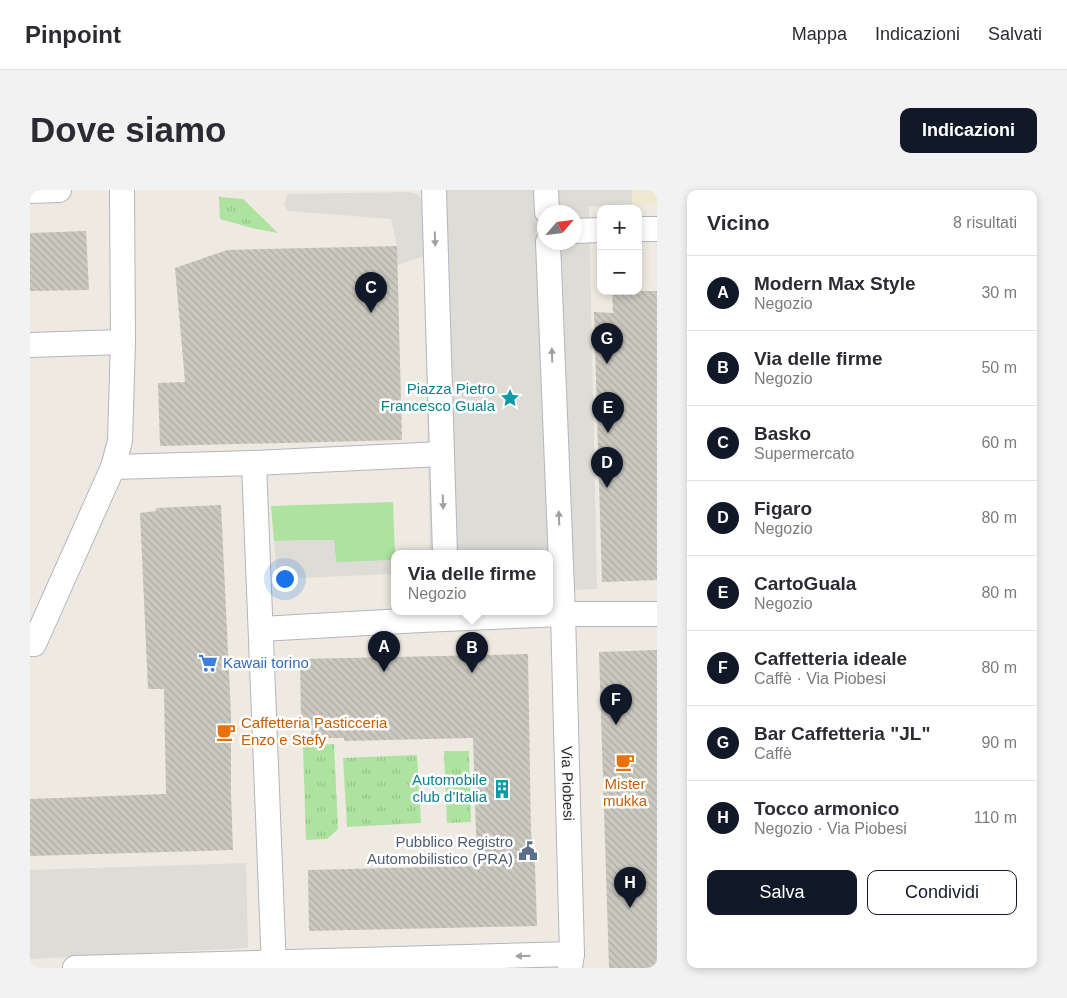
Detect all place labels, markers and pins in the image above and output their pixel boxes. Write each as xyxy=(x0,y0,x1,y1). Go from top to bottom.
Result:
pin: C xyxy=(355,272,387,313)
pin: G xyxy=(591,323,623,364)
place label: Piazza Pietro Francesco Guala xyxy=(381,380,496,414)
place icon: Piazza Pietro Francesco Guala xyxy=(499,387,521,409)
pin: E xyxy=(592,392,624,433)
pin: D xyxy=(591,447,623,488)
pin: A xyxy=(368,631,400,672)
pin: B xyxy=(456,632,488,673)
supermarket icon: Kawaii torino xyxy=(197,652,219,674)
place label: Kawaii torino xyxy=(223,654,309,671)
pin: F xyxy=(600,684,632,725)
place label: Caffetteria Pasticceria Enzo e Stefy xyxy=(241,714,388,748)
cafe icon: Caffetteria Pasticceria Enzo e Stefy xyxy=(215,721,237,743)
cafe icon: Mister mukka xyxy=(614,751,636,773)
place label: Automobile club d'Italia xyxy=(412,771,488,805)
place label: Mister mukka xyxy=(603,775,648,809)
building icon: Automobile club d'Italia xyxy=(491,778,513,800)
place label: Pubblico Registro Automobilistico (PRA) xyxy=(367,833,513,867)
public building icon: Pubblico Registro Automobilistico (PRA) xyxy=(517,840,539,862)
pin: H xyxy=(614,867,646,908)

